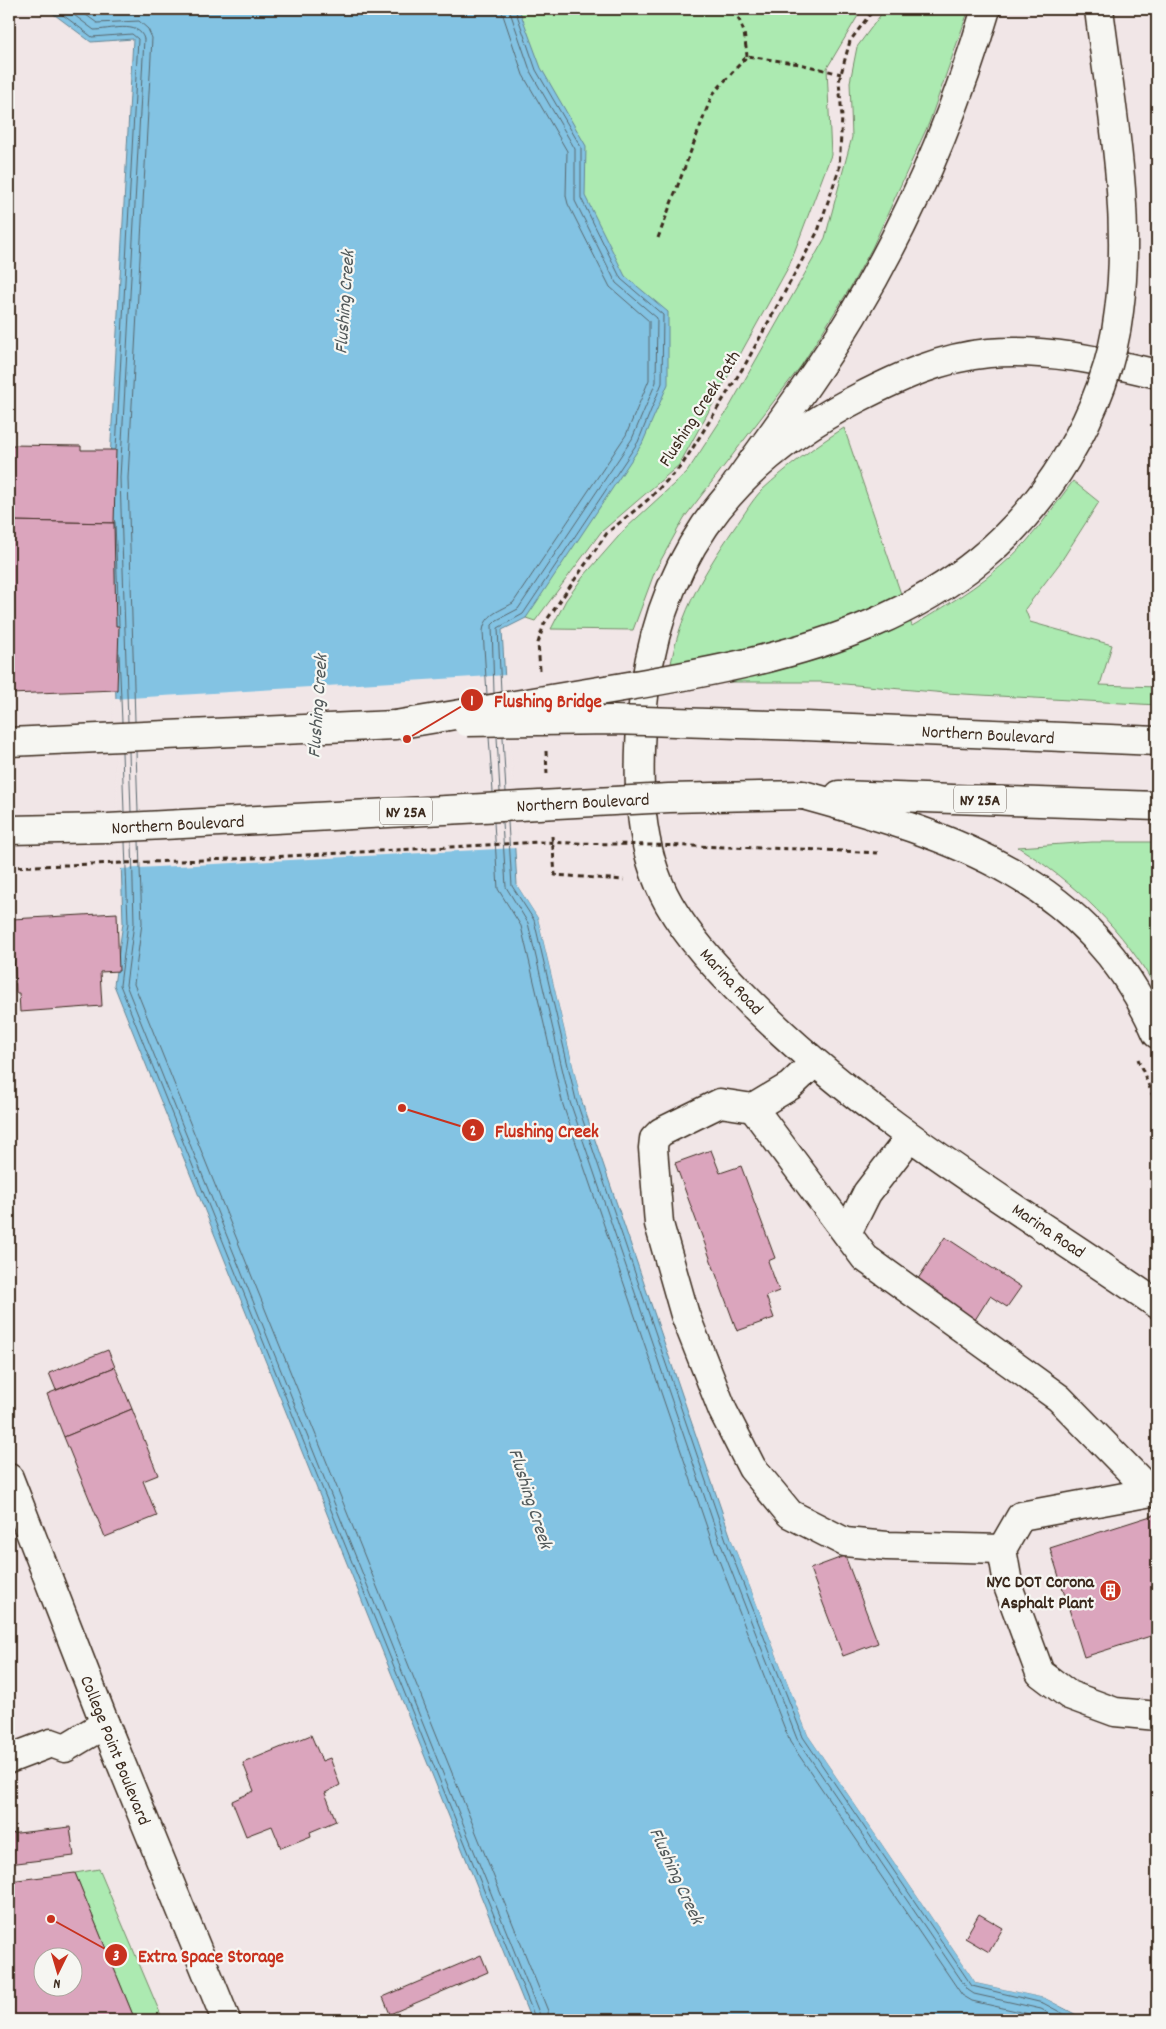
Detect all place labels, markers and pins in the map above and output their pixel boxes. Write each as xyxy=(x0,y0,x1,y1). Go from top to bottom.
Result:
callout: Flushing Bridge xyxy=(459,683,612,717)
callout: Flushing Creek xyxy=(460,1113,609,1147)
place label: NYC DOT Corona Asphalt Plant xyxy=(986,1571,1095,1617)
building icon: NYC DOT Corona Asphalt Plant xyxy=(1098,1579,1122,1603)
callout: Extra Space Storage xyxy=(103,1938,294,1972)

